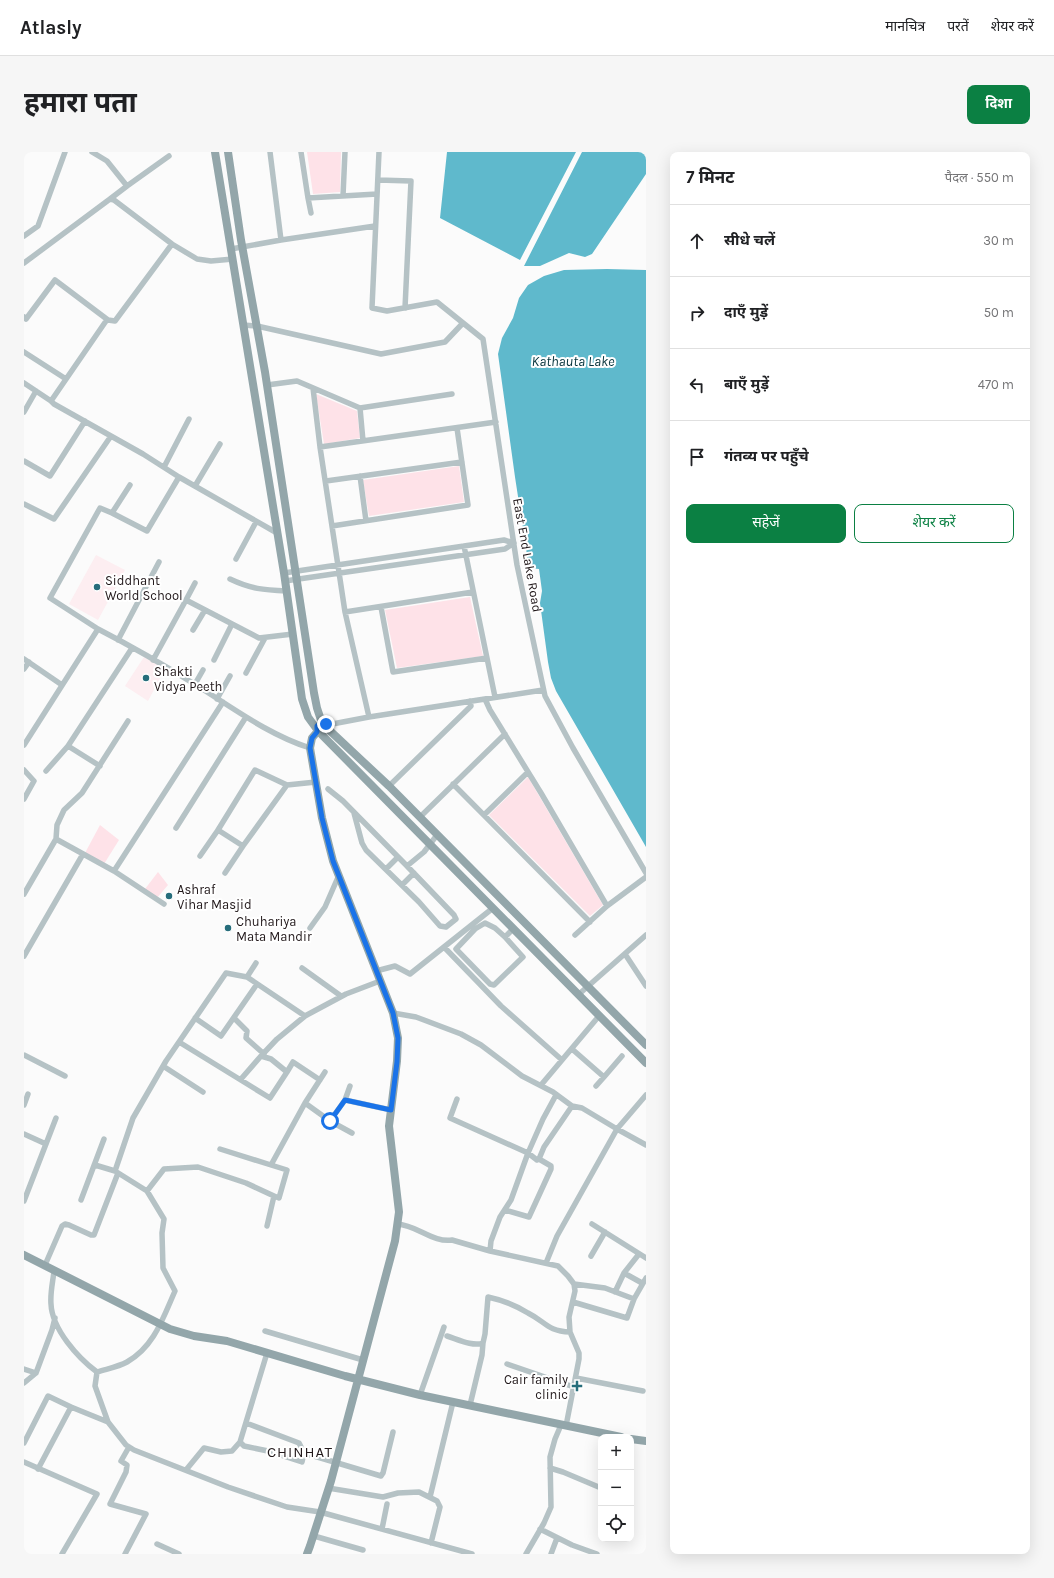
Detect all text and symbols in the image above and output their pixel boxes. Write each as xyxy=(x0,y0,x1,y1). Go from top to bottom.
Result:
text: Atlasly xyxy=(20,17,82,39)
text: मानचित्र xyxy=(885,18,925,35)
text: परतें xyxy=(947,18,969,35)
text: शेयर करें xyxy=(991,18,1034,35)
button: दिशा xyxy=(967,85,1030,124)
text: हमारा पता xyxy=(24,86,137,119)
text: 7 मिनट xyxy=(686,167,734,187)
text: पैदल · 550 m xyxy=(945,170,1014,185)
icon: ahead xyxy=(686,230,708,252)
text: सीधे चलें xyxy=(724,231,775,249)
text: 30 m xyxy=(983,233,1014,248)
icon: right xyxy=(686,302,708,324)
text: दाएँ मुड़ें xyxy=(724,303,768,321)
text: 50 m xyxy=(984,305,1014,320)
water label: Kathauta Lake xyxy=(531,353,615,370)
icon: left xyxy=(686,374,708,396)
text: बाएँ मुड़ें xyxy=(724,375,769,393)
text: 470 m xyxy=(978,377,1014,392)
icon: arrive xyxy=(686,446,708,468)
text: गंतव्य पर पहुँचे xyxy=(724,447,809,465)
street label: East End Lake Road xyxy=(510,497,545,613)
button: सहेजें xyxy=(686,504,846,543)
button: शेयर करें xyxy=(854,504,1014,543)
place label: Siddhant World School xyxy=(105,573,183,603)
marker: Siddhant World School xyxy=(92,582,102,592)
place label: Shakti Vidya Peeth xyxy=(154,664,222,694)
marker: Shakti Vidya Peeth xyxy=(141,673,151,683)
route end xyxy=(317,715,335,733)
place label: Ashraf Vihar Masjid xyxy=(177,882,252,912)
marker: Ashraf Vihar Masjid xyxy=(164,891,174,901)
place label: Chuhariya Mata Mandir xyxy=(236,914,312,944)
marker: Chuhariya Mata Mandir xyxy=(223,923,233,933)
route start xyxy=(321,1112,339,1130)
place label: Cair family clinic xyxy=(504,1372,568,1402)
marker: Cair family clinic xyxy=(571,1380,583,1392)
map controls xyxy=(598,1434,634,1542)
button: + xyxy=(598,1434,634,1470)
district label: CHINHAT xyxy=(267,1443,333,1461)
button: − xyxy=(598,1470,634,1506)
button: locate xyxy=(598,1506,634,1542)

